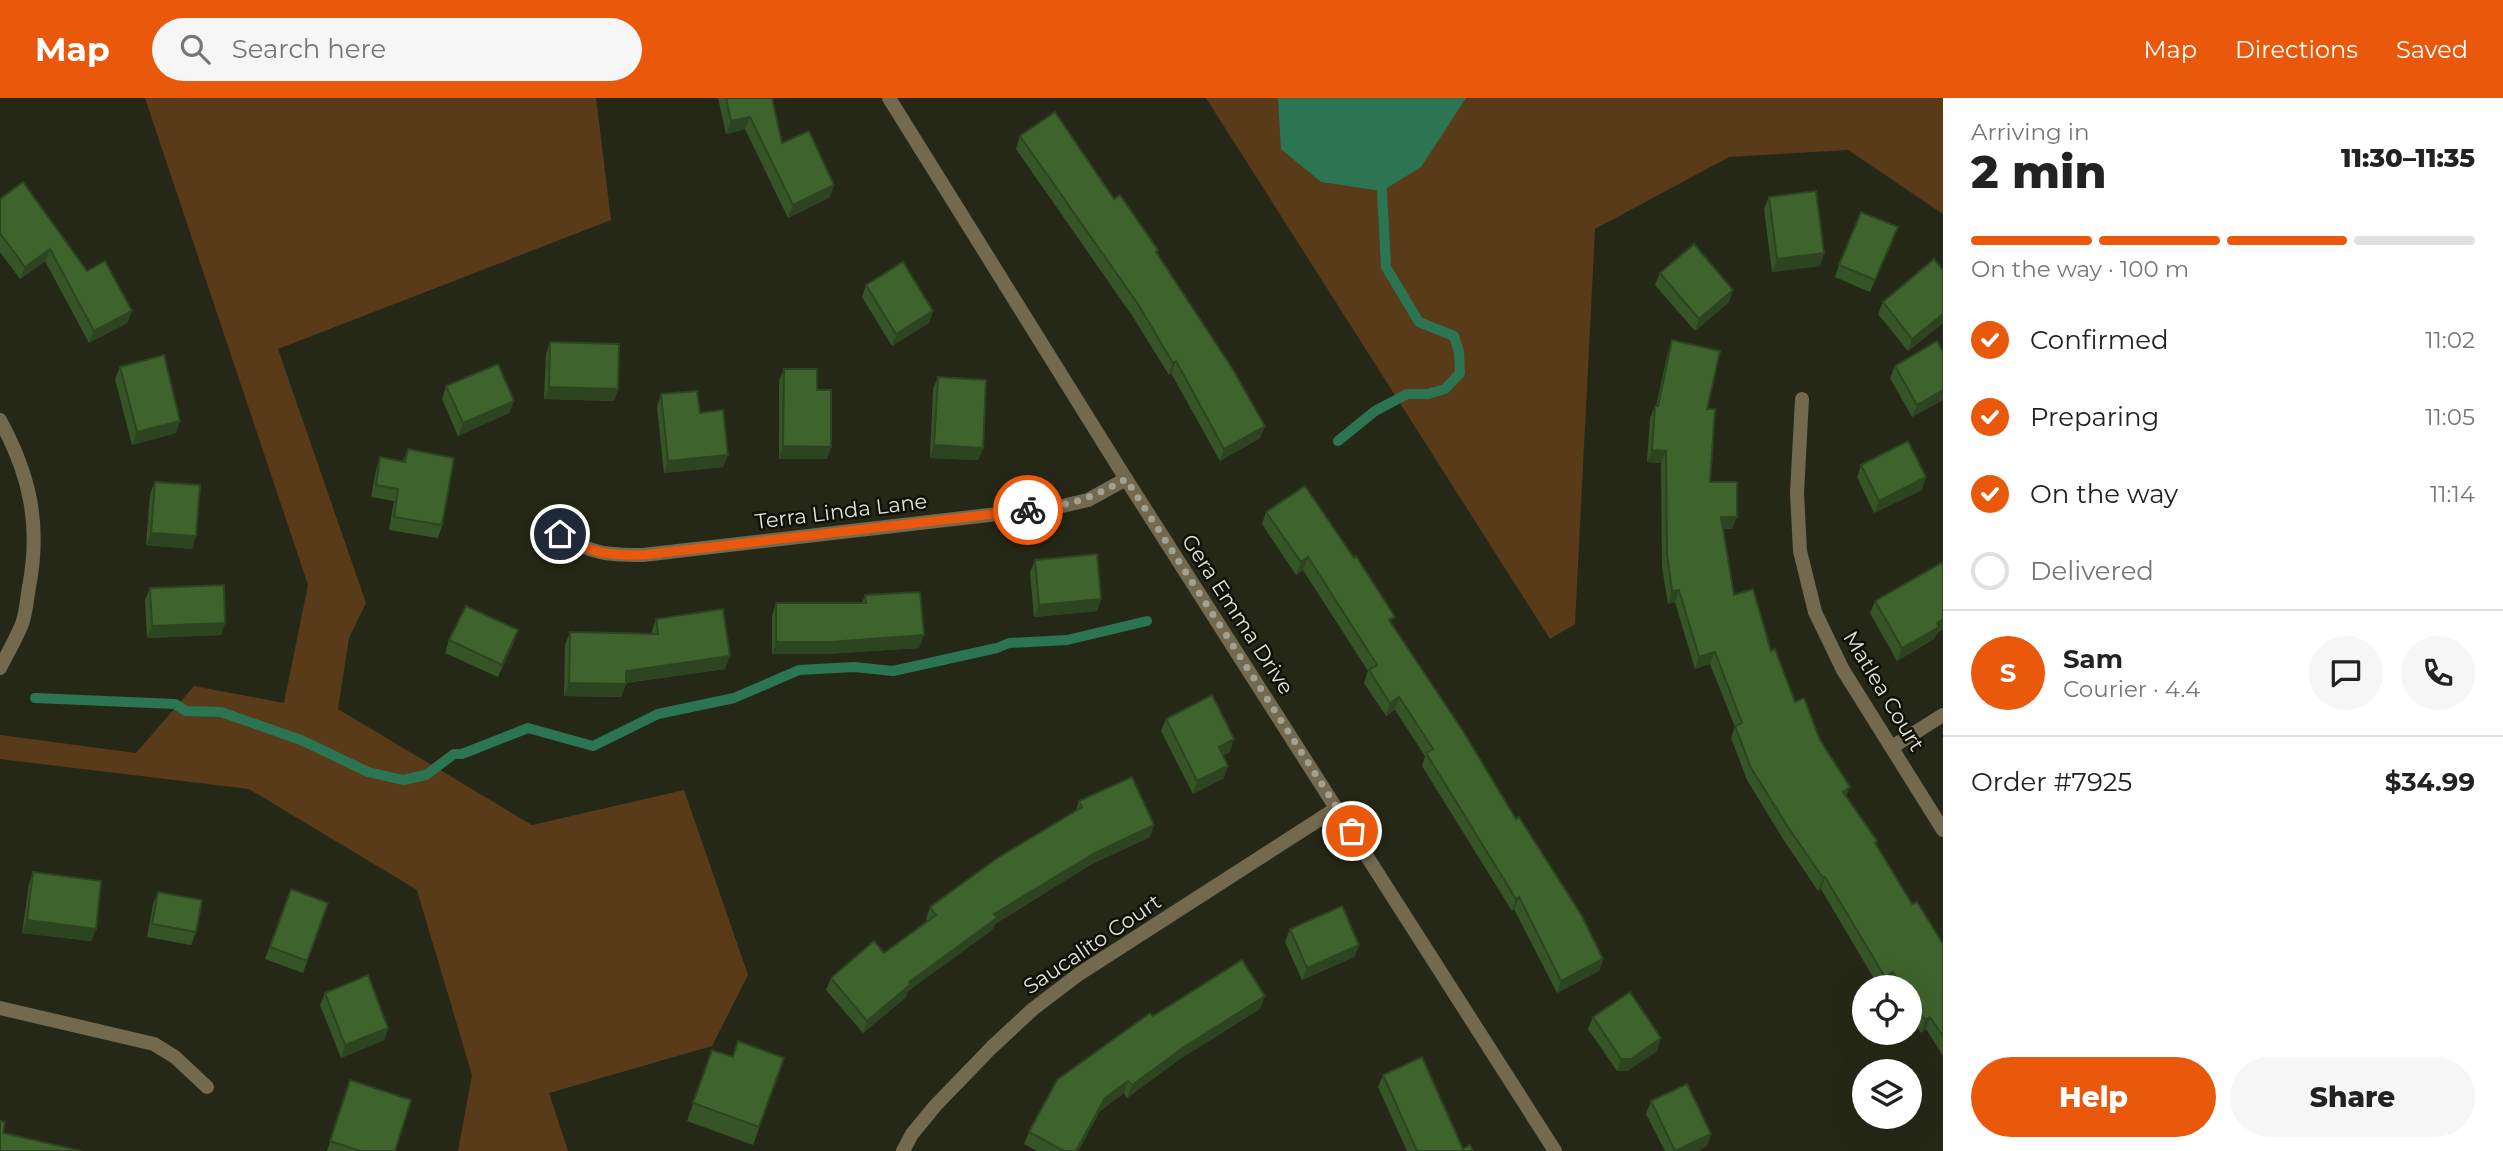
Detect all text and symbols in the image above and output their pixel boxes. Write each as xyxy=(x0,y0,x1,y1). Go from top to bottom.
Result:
search box xyxy=(152,18,642,81)
text: Map xyxy=(35,29,110,69)
icon: search xyxy=(176,30,214,68)
text: Search here xyxy=(232,33,386,65)
text: Map xyxy=(2144,35,2197,64)
text: Directions xyxy=(2235,35,2358,64)
text: Saved xyxy=(2396,35,2468,64)
text: Arriving in xyxy=(1971,118,2090,146)
text: 11:30–11:35 xyxy=(2341,142,2475,174)
text: 2 min xyxy=(1971,143,2106,200)
text: On the way · 100 m xyxy=(1971,255,2189,283)
icon: check xyxy=(1971,321,2009,359)
text: Confirmed xyxy=(2030,324,2169,356)
text: 11:02 xyxy=(2425,326,2475,354)
icon: check xyxy=(1971,398,2009,436)
text: Preparing xyxy=(2030,401,2159,433)
text: 11:05 xyxy=(2425,403,2475,431)
courier xyxy=(993,475,1063,545)
icon: check xyxy=(1971,475,2009,513)
text: On the way xyxy=(2030,478,2178,510)
text: 11:14 xyxy=(2430,480,2475,508)
street label: Terra Linda Lane xyxy=(753,488,929,534)
icon: bike xyxy=(1009,491,1047,529)
pin xyxy=(530,504,590,564)
icon: home xyxy=(541,515,579,553)
street label: Gera Emma Drive xyxy=(1177,529,1299,699)
text: Delivered xyxy=(2030,555,2154,587)
street label: Matlea Court xyxy=(1838,626,1930,756)
button: chat xyxy=(2309,636,2383,710)
button: phone xyxy=(2401,636,2475,710)
text: Sam xyxy=(2063,643,2123,675)
text: S xyxy=(2000,657,2016,689)
text: Courier · 4.4 xyxy=(2063,675,2200,703)
text: Order #7925 xyxy=(1971,766,2132,798)
text: $34.99 xyxy=(2385,766,2475,798)
pin xyxy=(1322,801,1382,861)
icon: bag xyxy=(1333,812,1371,850)
street label: Saucalito Court xyxy=(1018,889,1166,999)
map controls xyxy=(1852,975,1922,1129)
button: locate xyxy=(1852,975,1922,1045)
button: Help xyxy=(1971,1057,2216,1137)
button: Share xyxy=(2230,1057,2475,1137)
button: layers xyxy=(1852,1059,1922,1129)

